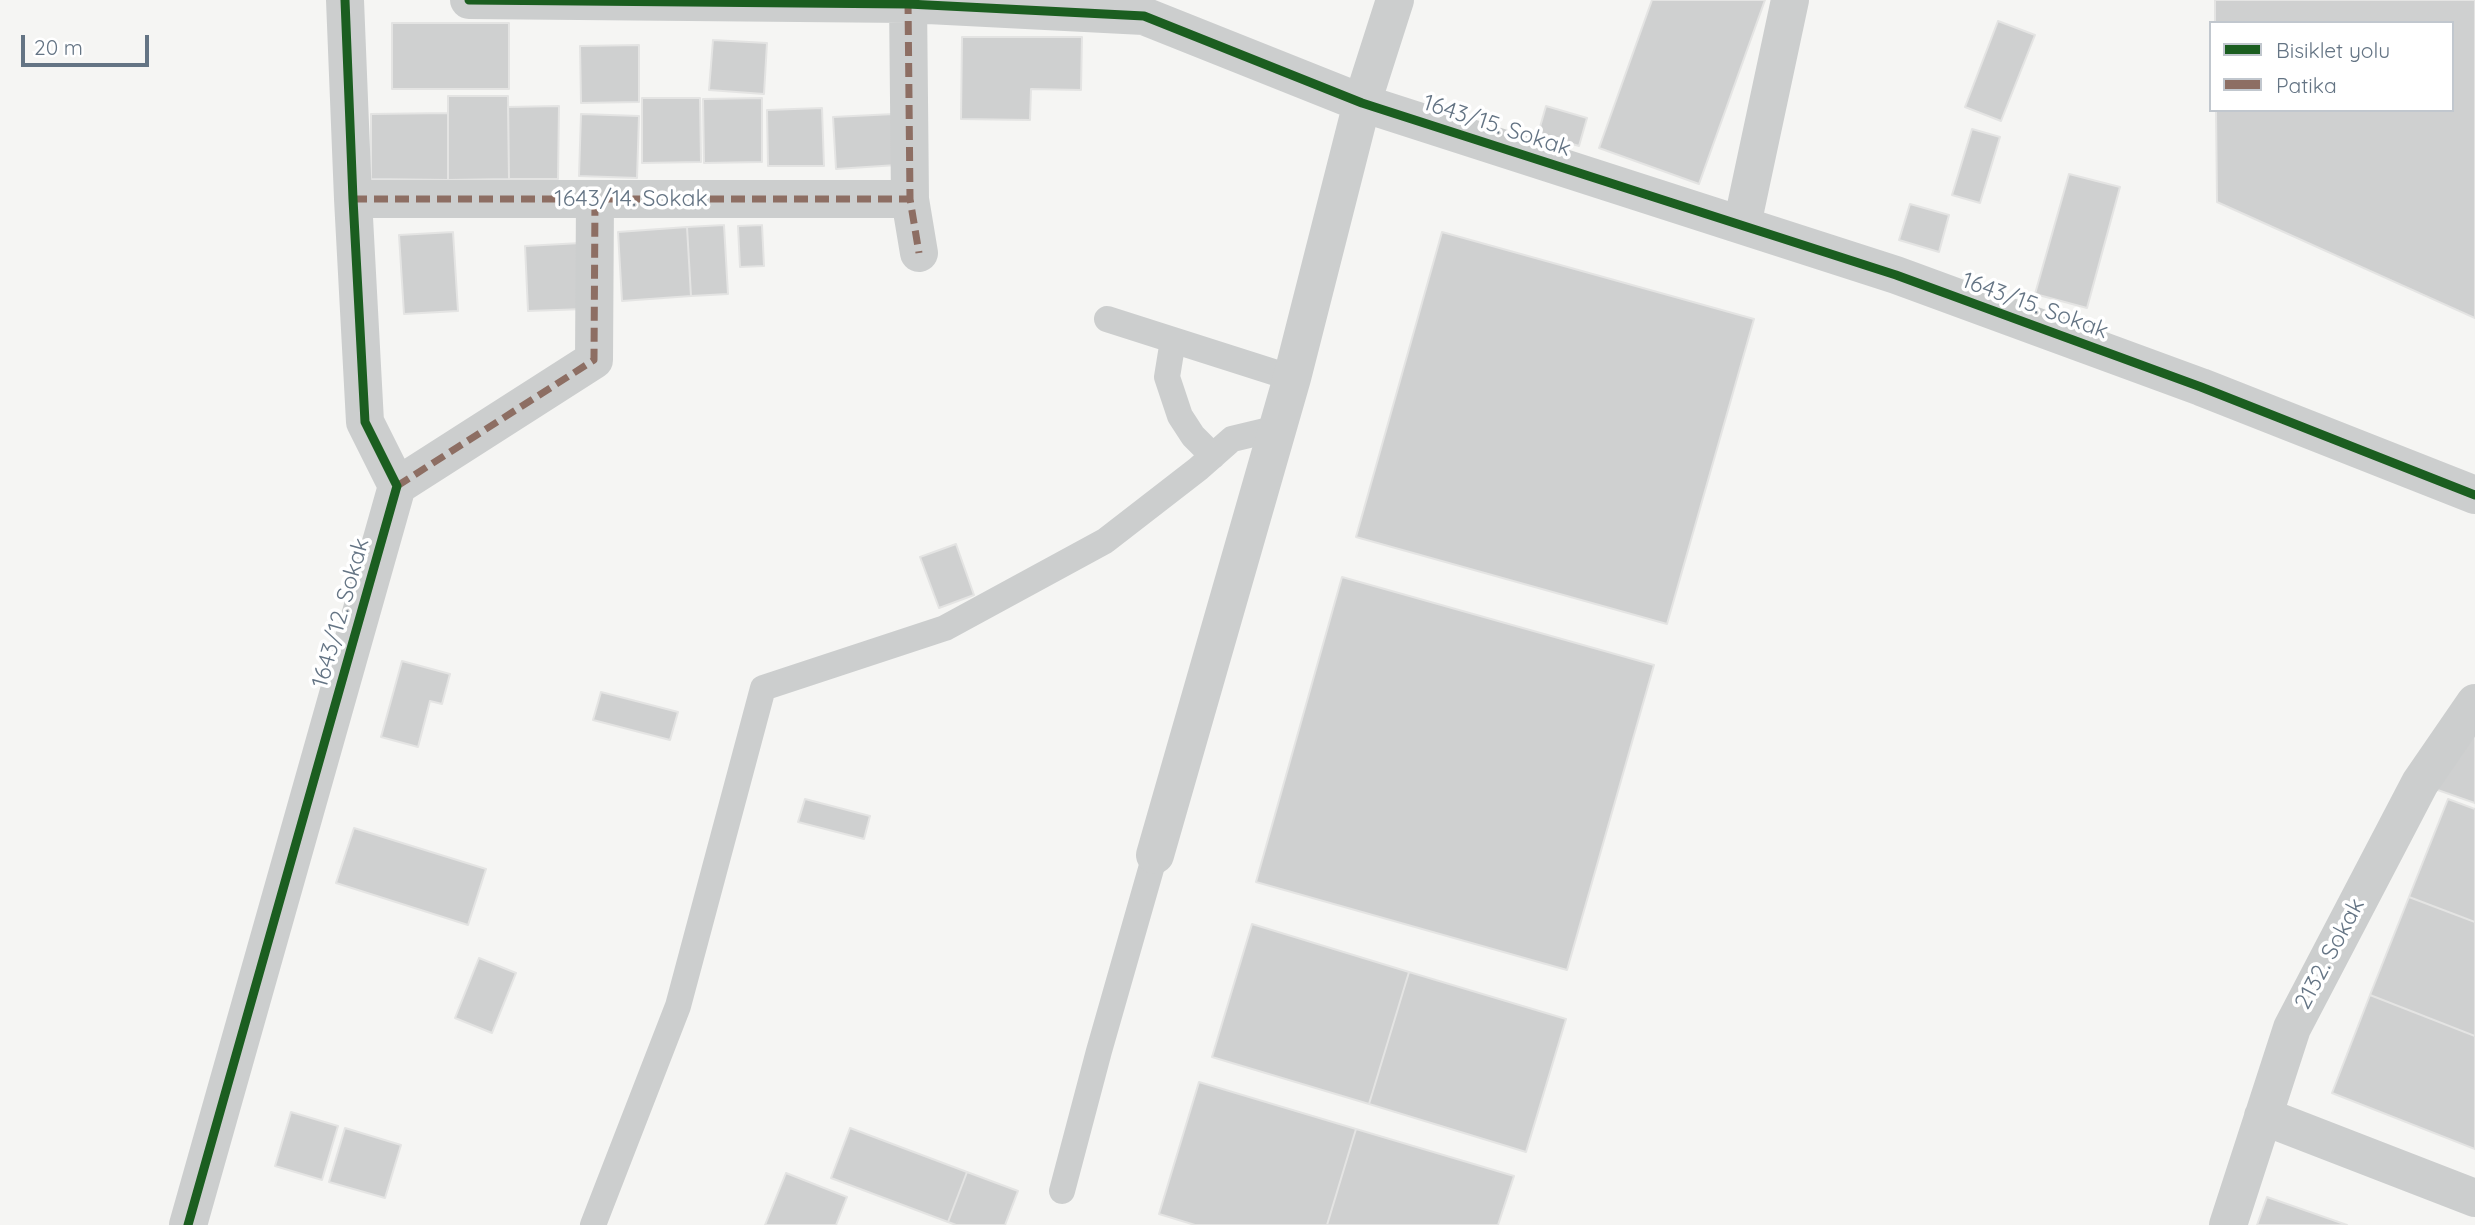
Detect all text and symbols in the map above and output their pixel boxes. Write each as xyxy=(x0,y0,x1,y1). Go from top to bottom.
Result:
scale bar xyxy=(24,21,152,65)
legend xyxy=(2209,21,2454,112)
text: 20 m xyxy=(34,34,83,60)
text: Bisiklet yolu xyxy=(2276,37,2390,63)
text: Patika xyxy=(2276,72,2337,98)
street label: 1643/15. Sokak xyxy=(1420,89,1574,163)
street label: 1643/14. Sokak xyxy=(554,185,708,213)
street label: 1643/15. Sokak xyxy=(1958,267,2112,345)
street label: 1643/12. Sokak xyxy=(306,535,376,691)
street label: 2132. Sokak xyxy=(2289,894,2371,1014)

